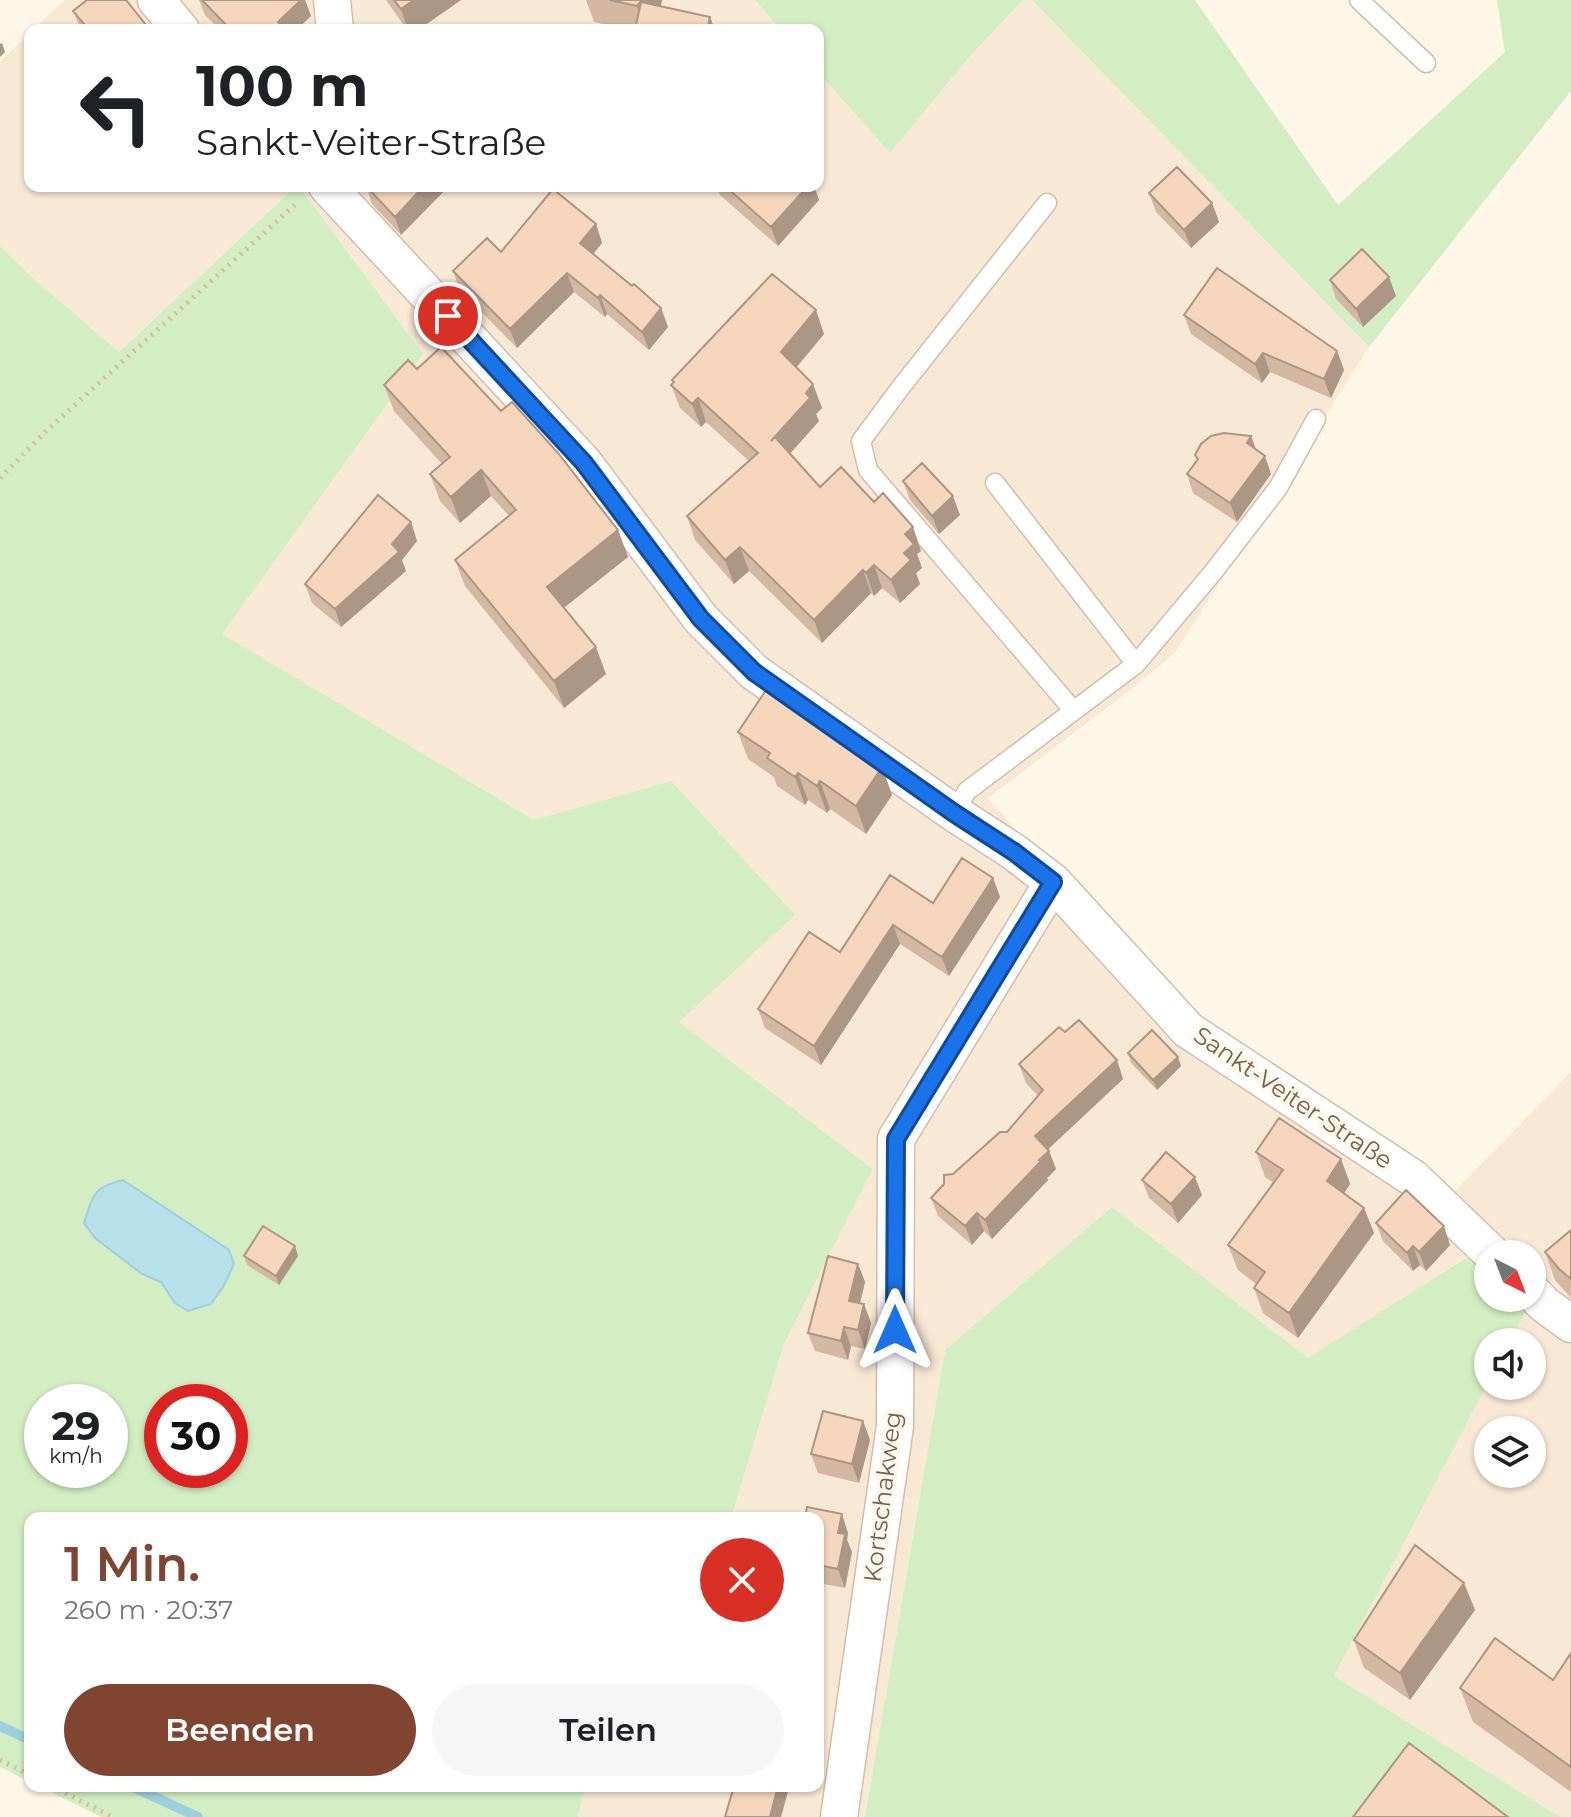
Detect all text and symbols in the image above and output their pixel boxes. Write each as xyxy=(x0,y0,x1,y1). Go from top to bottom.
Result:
text: 100 m xyxy=(196,52,369,120)
icon: left xyxy=(64,56,168,160)
text: Sankt-Veiter-Straße xyxy=(196,120,546,164)
pin xyxy=(414,282,482,350)
icon: arrive xyxy=(426,294,470,338)
street label: Sankt-Veiter-Straße xyxy=(1188,1020,1398,1175)
north arrow xyxy=(1474,1240,1546,1312)
map controls xyxy=(1474,1240,1546,1488)
position arrow xyxy=(853,1288,937,1372)
button: sound xyxy=(1474,1328,1546,1400)
speed limit sign: 30 xyxy=(144,1384,248,1488)
text: 29 xyxy=(51,1401,101,1450)
street label: Kortschakweg xyxy=(858,1410,907,1584)
button: layers xyxy=(1474,1416,1546,1488)
text: km/h xyxy=(49,1444,103,1468)
text: 1 Min. xyxy=(64,1535,200,1593)
button: close xyxy=(700,1538,784,1622)
text: 260 m · 20:37 xyxy=(64,1594,233,1626)
button: Beenden xyxy=(64,1684,416,1776)
button: Teilen xyxy=(432,1684,784,1776)

